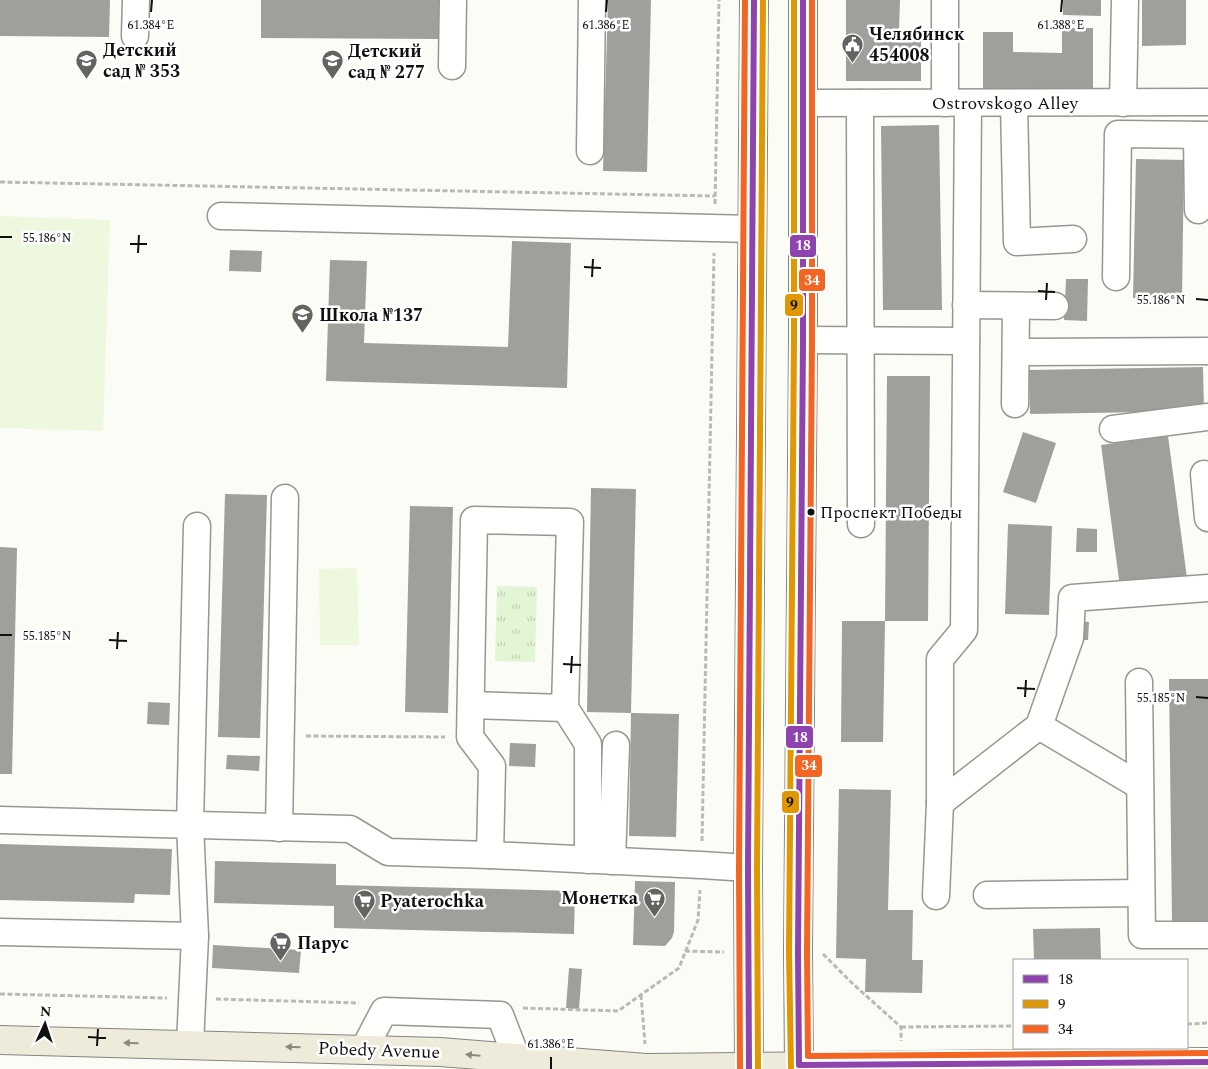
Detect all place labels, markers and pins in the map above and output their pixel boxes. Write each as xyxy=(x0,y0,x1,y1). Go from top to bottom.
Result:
place label: Челябинск 454008 xyxy=(869,21,965,69)
public building icon: Челябинск 454008 xyxy=(841,32,865,63)
place label: Детский сад № 353 xyxy=(103,37,180,85)
place label: Детский сад № 277 xyxy=(348,38,425,86)
school or university icon: Детский сад № 353 xyxy=(75,48,99,79)
school or university icon: Детский сад № 277 xyxy=(320,49,344,80)
place label: Школа №137 xyxy=(319,302,423,329)
school or university icon: Школа №137 xyxy=(291,303,315,334)
place label: Проспект Победы xyxy=(820,500,962,526)
marker: Проспект Победы xyxy=(806,507,816,517)
place label: Монетка xyxy=(561,885,639,912)
supermarket icon: Монетка xyxy=(642,886,666,917)
place label: Pyaterochka xyxy=(380,888,485,915)
supermarket icon: Pyaterochka xyxy=(352,889,376,920)
place label: Парус xyxy=(297,930,349,957)
supermarket icon: Парус xyxy=(269,931,293,962)

